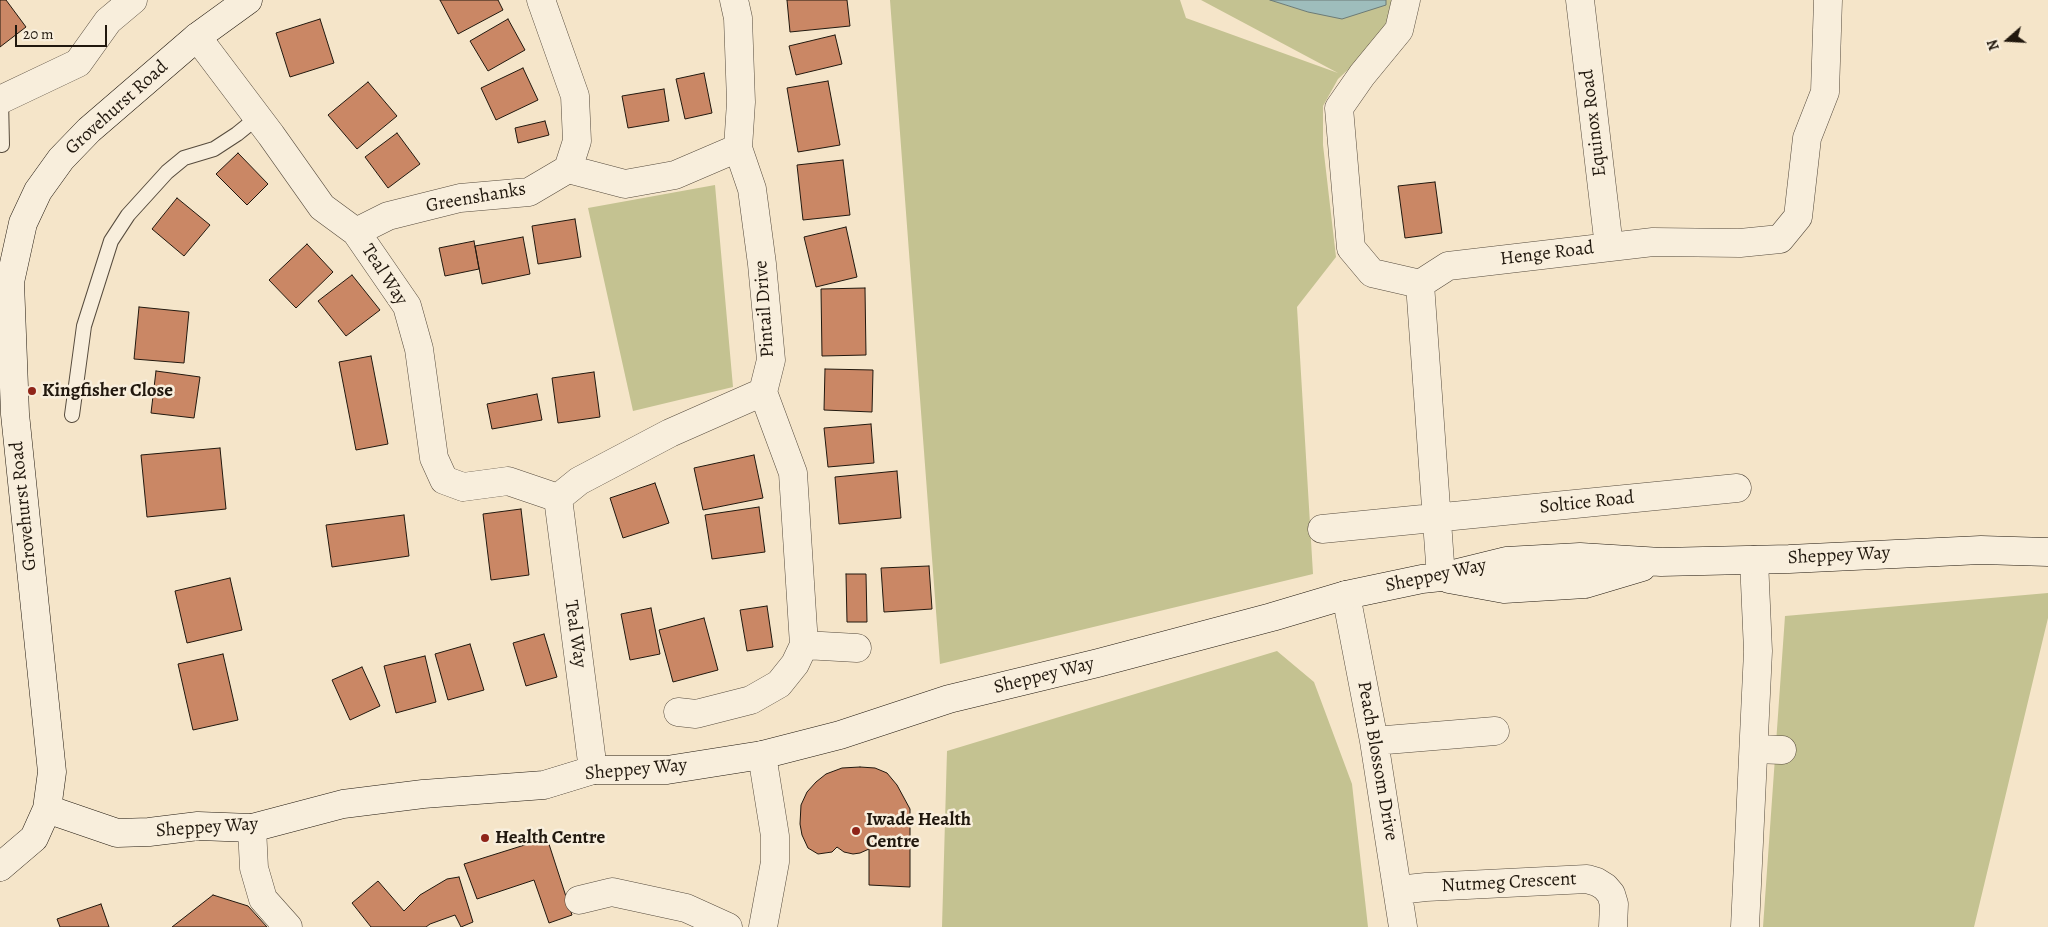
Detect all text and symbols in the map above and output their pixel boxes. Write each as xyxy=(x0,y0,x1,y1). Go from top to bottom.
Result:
scale bar xyxy=(18,15,110,47)
north arrow xyxy=(1983,15,2033,65)
text: 20 m xyxy=(23,24,54,44)
text: N xyxy=(1983,37,2004,53)
street label: Grovehurst Road xyxy=(61,56,173,160)
street label: Equinox Road xyxy=(1576,68,1612,178)
street label: Greenshanks xyxy=(424,178,528,218)
street label: Henge Road xyxy=(1499,237,1595,271)
street label: Teal Way xyxy=(356,240,412,310)
street label: Pintail Drive xyxy=(750,260,780,358)
place label: Kingfisher Close xyxy=(42,380,173,402)
marker: Kingfisher Close xyxy=(26,385,38,397)
street label: Grovehurst Road xyxy=(6,440,42,572)
street label: Soltice Road xyxy=(1539,487,1635,519)
street label: Sheppey Way xyxy=(1787,542,1891,570)
street label: Sheppey Way xyxy=(1383,554,1489,598)
street label: Teal Way xyxy=(559,599,591,669)
street label: Sheppey Way xyxy=(992,653,1096,699)
street label: Peach Blossom Drive xyxy=(1352,680,1402,842)
street label: Sheppey Way xyxy=(584,754,688,786)
place label: Iwade Health Centre xyxy=(866,809,971,853)
street label: Sheppey Way xyxy=(155,813,259,843)
marker: Iwade Health Centre xyxy=(850,825,862,837)
place label: Health Centre xyxy=(495,827,605,849)
marker: Health Centre xyxy=(479,832,491,844)
street label: Nutmeg Crescent xyxy=(1441,868,1577,898)

